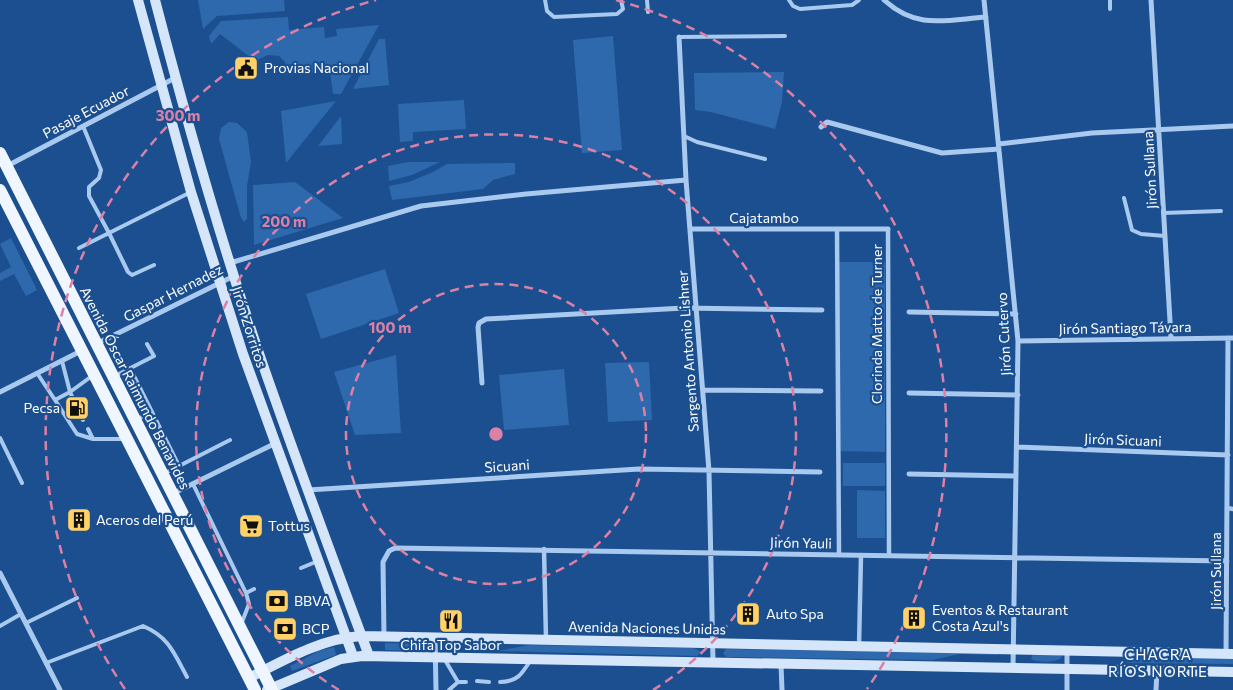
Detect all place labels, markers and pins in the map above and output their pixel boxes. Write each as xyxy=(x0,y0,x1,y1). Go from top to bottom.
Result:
public building icon: Provias Nacional xyxy=(233,55,259,81)
place label: Provias Nacional xyxy=(264,59,369,76)
fuel station icon: Pecsa xyxy=(64,395,90,421)
place label: Pecsa xyxy=(23,399,60,416)
centre of rings xyxy=(487,425,505,443)
building icon: Aceros del Perú xyxy=(66,507,92,533)
place label: Aceros del Perú xyxy=(96,511,193,528)
supermarket icon: Tottus xyxy=(238,513,264,539)
place label: Tottus xyxy=(268,517,310,534)
bank icon: BBVA xyxy=(264,588,290,614)
place label: BBVA xyxy=(294,592,331,609)
building icon: Auto Spa xyxy=(735,601,761,627)
place label: Eventos & Restaurant Costa Azul's xyxy=(932,601,1069,634)
place label: Auto Spa xyxy=(766,605,824,622)
building icon: Eventos & Restaurant Costa Azul's xyxy=(901,605,927,631)
restaurant icon: Chifa Top Sabor xyxy=(438,608,464,634)
bank icon: BCP xyxy=(272,616,298,642)
place label: BCP xyxy=(302,620,330,637)
place label: Chifa Top Sabor xyxy=(400,636,502,653)

